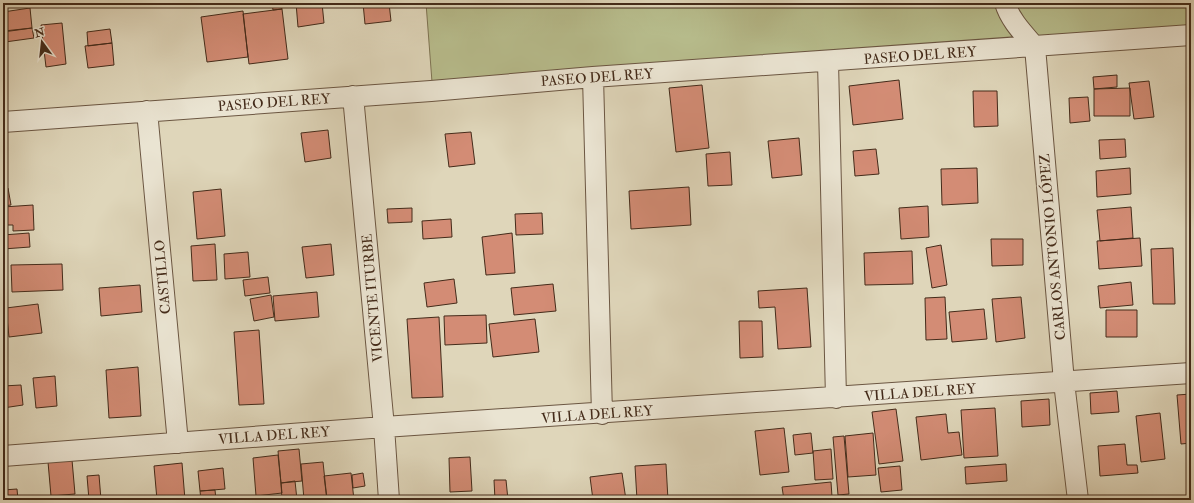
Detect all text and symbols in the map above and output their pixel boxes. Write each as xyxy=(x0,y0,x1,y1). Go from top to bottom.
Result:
north arrow xyxy=(22,22,62,62)
text: N xyxy=(32,25,47,41)
street label: PASEO DEL REY xyxy=(863,43,977,68)
street label: PASEO DEL REY xyxy=(540,65,654,90)
street label: PASEO DEL REY xyxy=(217,90,331,115)
street label: CARLOS ANTONIO LÓPEZ xyxy=(1036,153,1069,341)
street label: VICENTE ITURBE xyxy=(358,233,387,363)
street label: CASTILLO xyxy=(151,239,174,315)
street label: VILLA DEL REY xyxy=(864,380,977,405)
street label: VILLA DEL REY xyxy=(541,402,654,427)
street label: VILLA DEL REY xyxy=(218,423,331,448)

